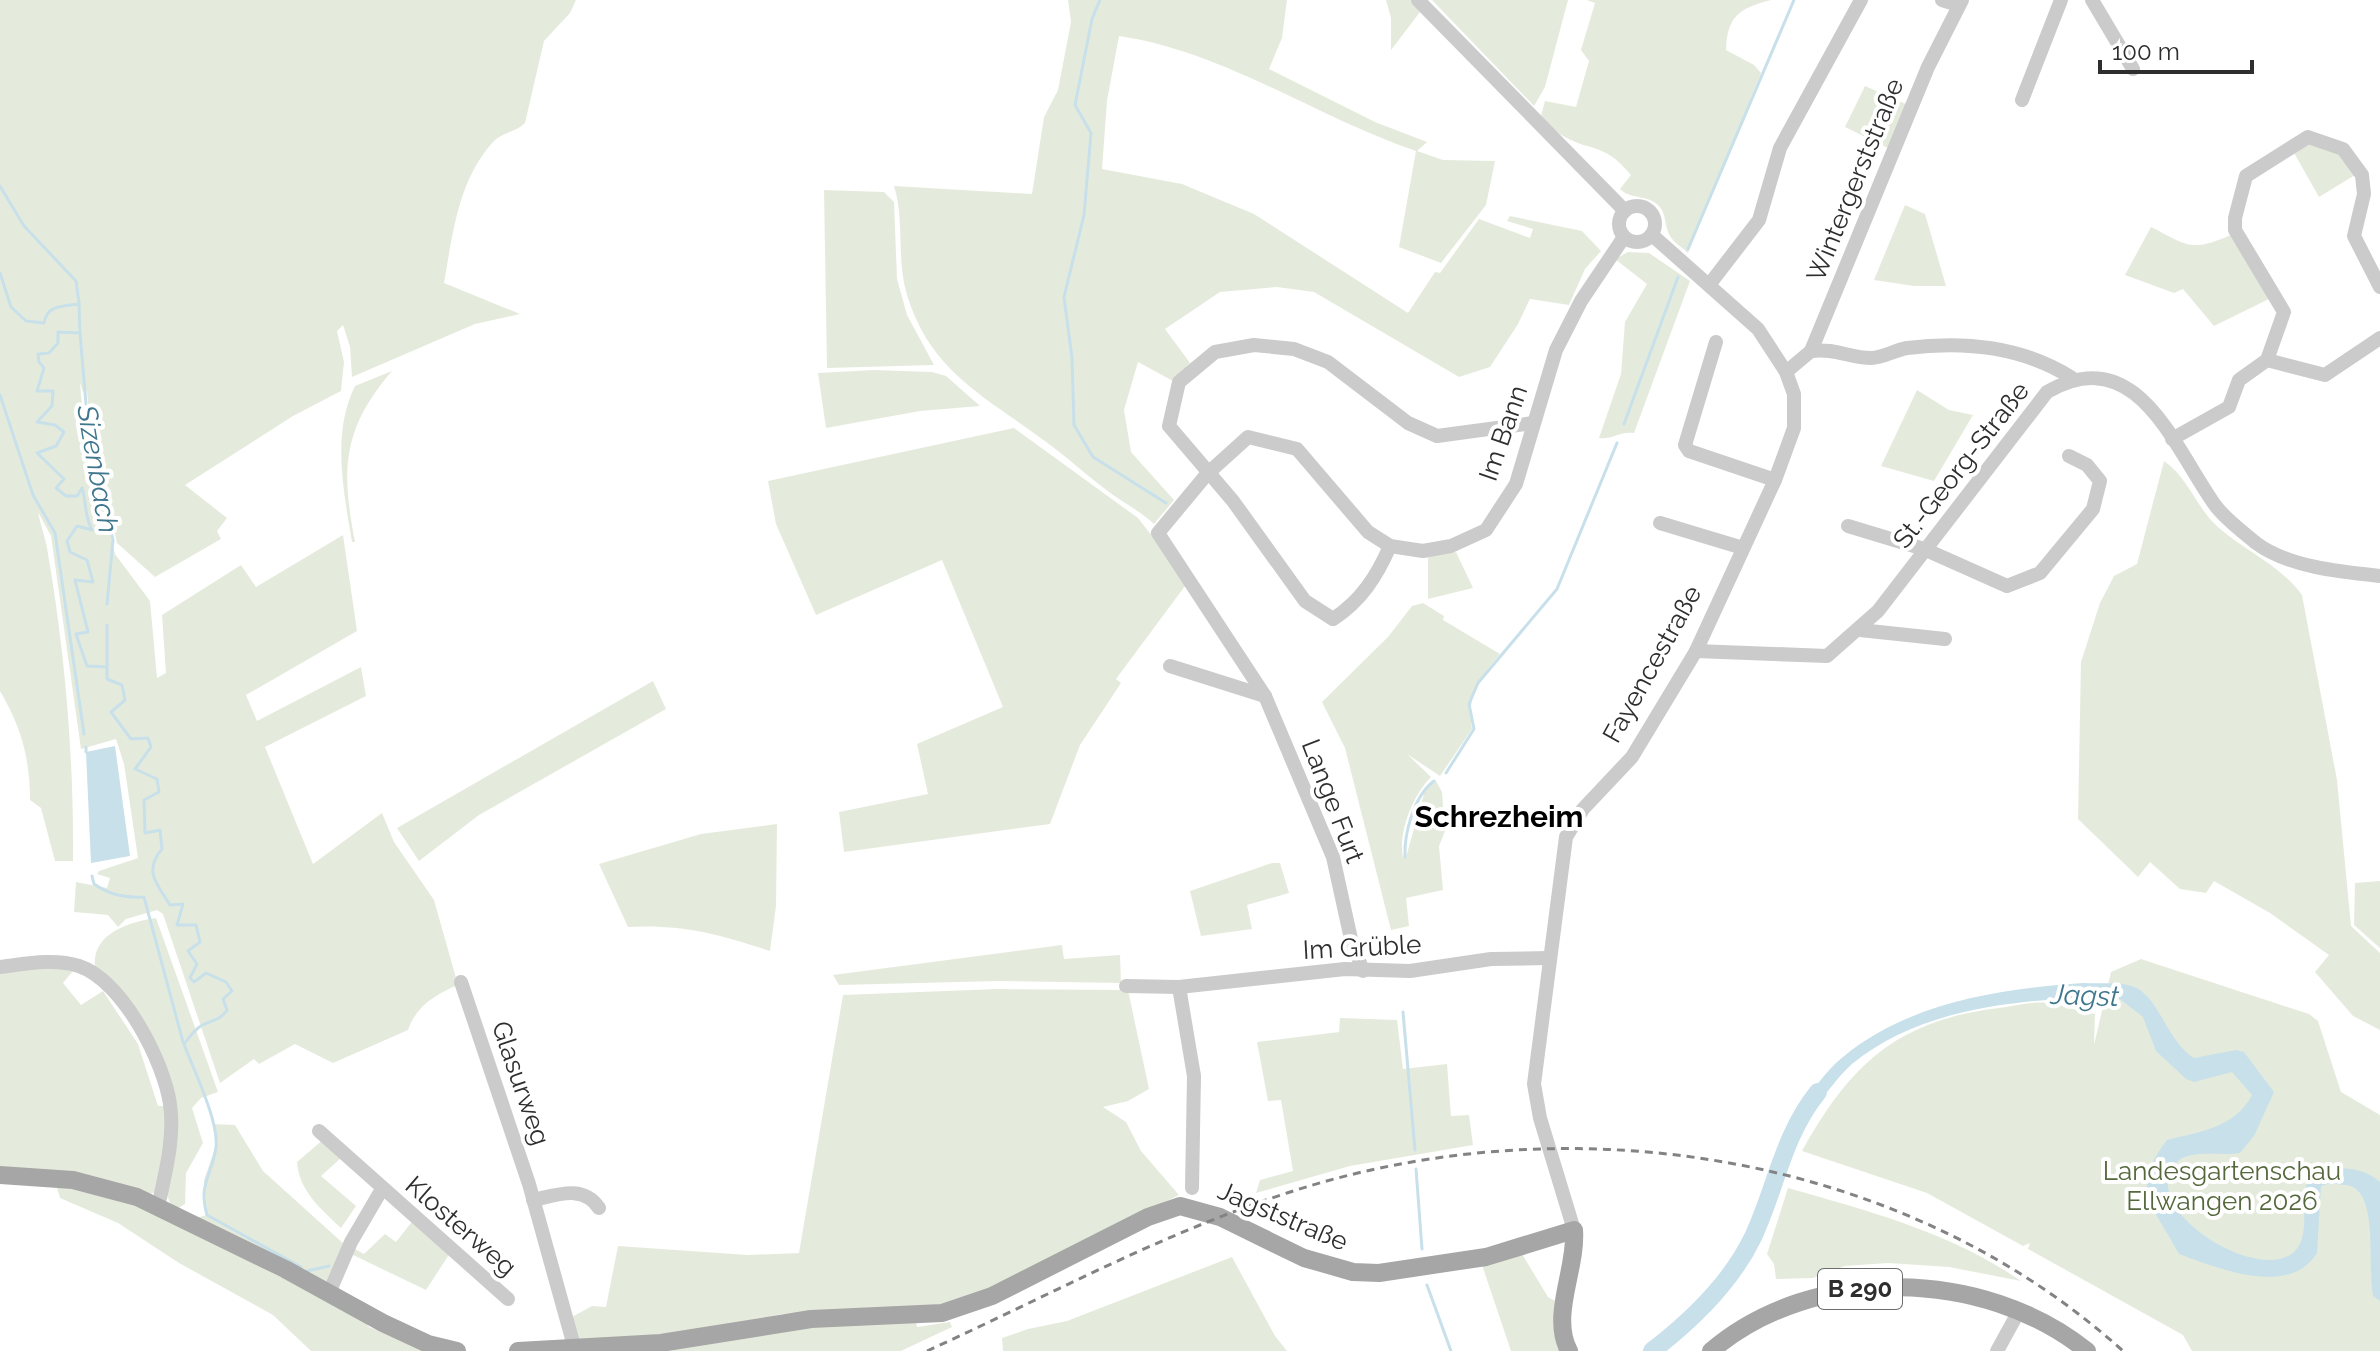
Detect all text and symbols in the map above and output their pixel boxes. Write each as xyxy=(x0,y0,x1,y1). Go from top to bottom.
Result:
scale bar xyxy=(2100,24,2252,74)
text: 100 m xyxy=(2112,37,2180,66)
street label: Wintergerststraße xyxy=(1801,74,1909,286)
street label: St.-Georg-Straße xyxy=(1887,376,2035,554)
street label: Im Bann xyxy=(1473,381,1533,485)
water label: Sizenbach xyxy=(70,401,125,536)
street label: Fayencestraße xyxy=(1596,580,1708,748)
street label: Lange Furt xyxy=(1296,735,1370,867)
district label: Schrezheim xyxy=(1414,799,1584,834)
street label: Im Grüble xyxy=(1302,929,1422,965)
water label: Jagst xyxy=(2048,978,2121,1013)
street label: Glasurweg xyxy=(486,1017,556,1149)
park label: Landesgartenschau Ellwangen 2026 xyxy=(2103,1156,2341,1216)
street label: Klosterweg xyxy=(400,1170,522,1282)
street label: Jagststraße xyxy=(1214,1175,1352,1257)
road number: B 290 xyxy=(1818,1269,1902,1309)

